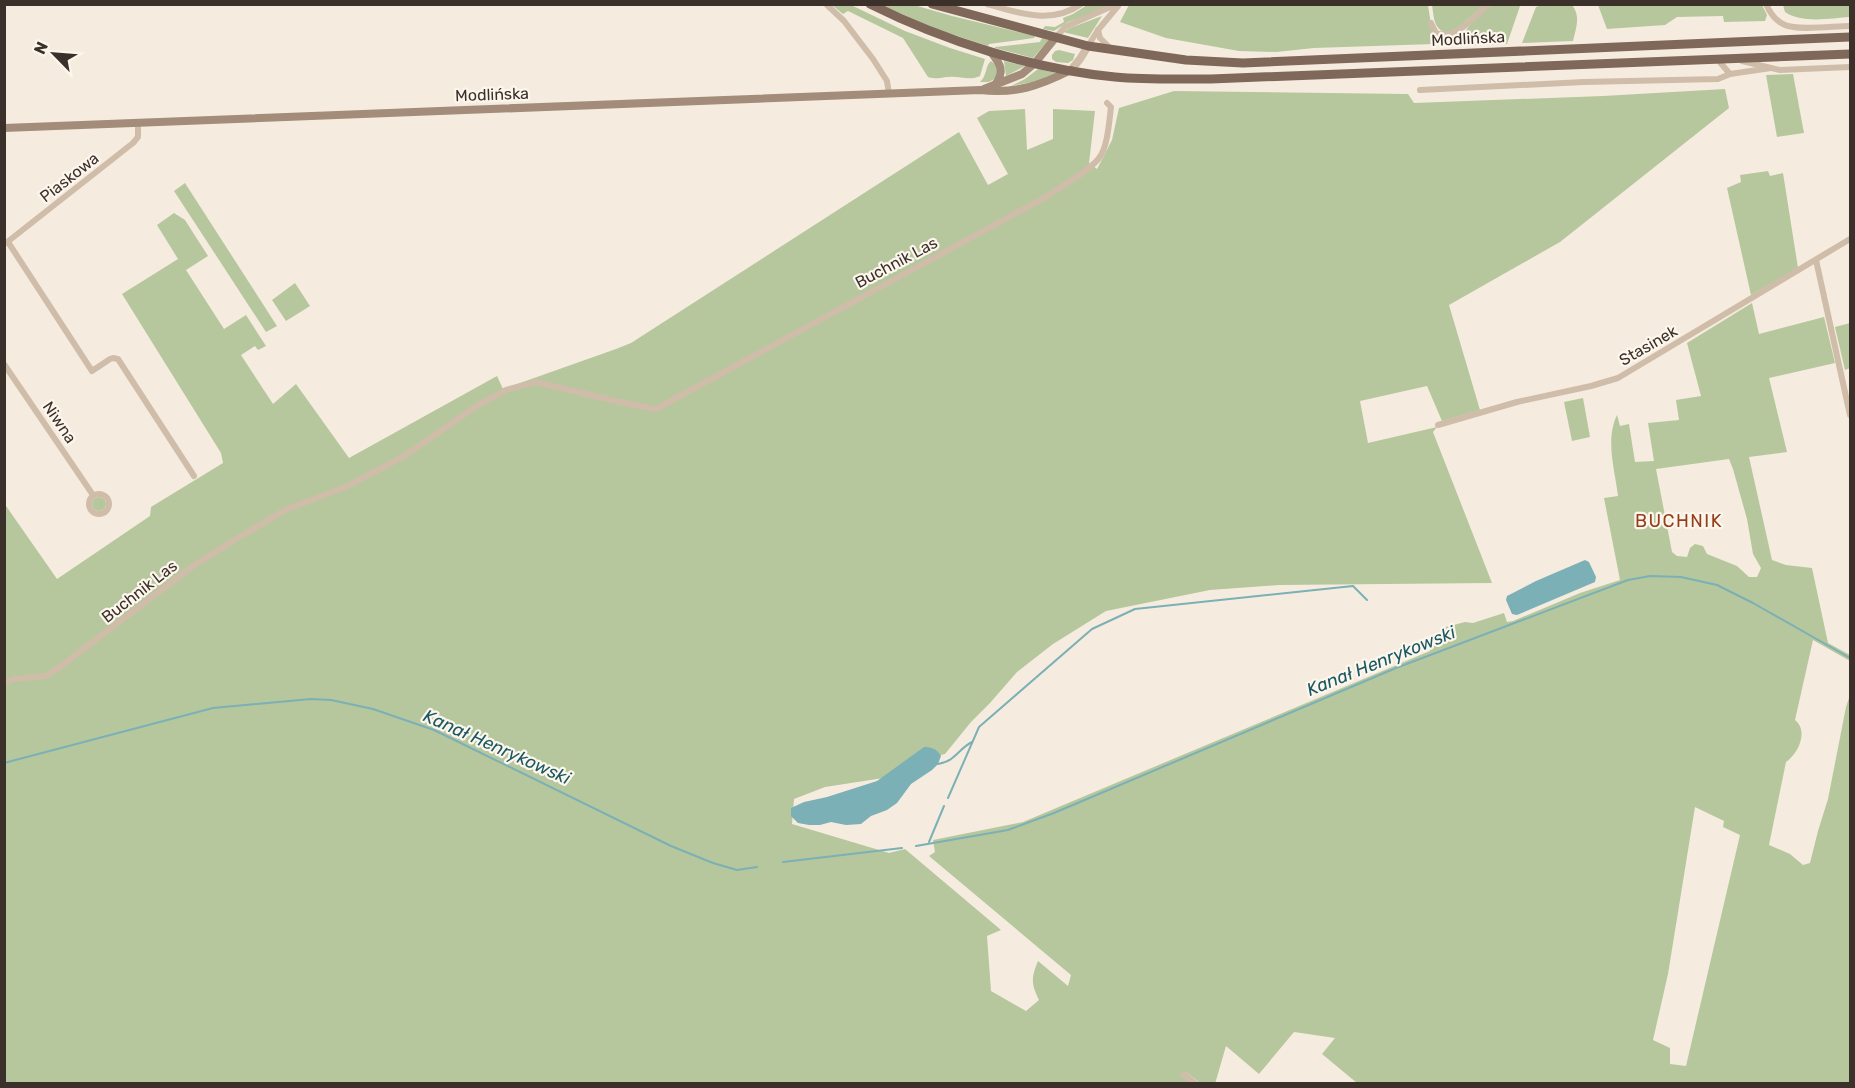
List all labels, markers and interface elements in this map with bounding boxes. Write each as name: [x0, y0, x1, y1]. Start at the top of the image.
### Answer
north arrow: [24, 24, 84, 84]
street label: Modlińska: [1431, 27, 1505, 50]
text: N: [30, 39, 52, 57]
street label: Modlińska: [455, 84, 529, 105]
street label: Piaskowa: [36, 149, 102, 206]
street label: Buchnik Las: [852, 233, 941, 292]
street label: Stasinek: [1616, 321, 1681, 370]
street label: Niwna: [39, 398, 80, 447]
district label: BUCHNIK: [1635, 510, 1723, 532]
street label: Buchnik Las: [98, 556, 181, 627]
water label: Kanał Henrykowski: [1303, 621, 1459, 701]
water label: Kanał Henrykowski: [420, 705, 575, 790]

